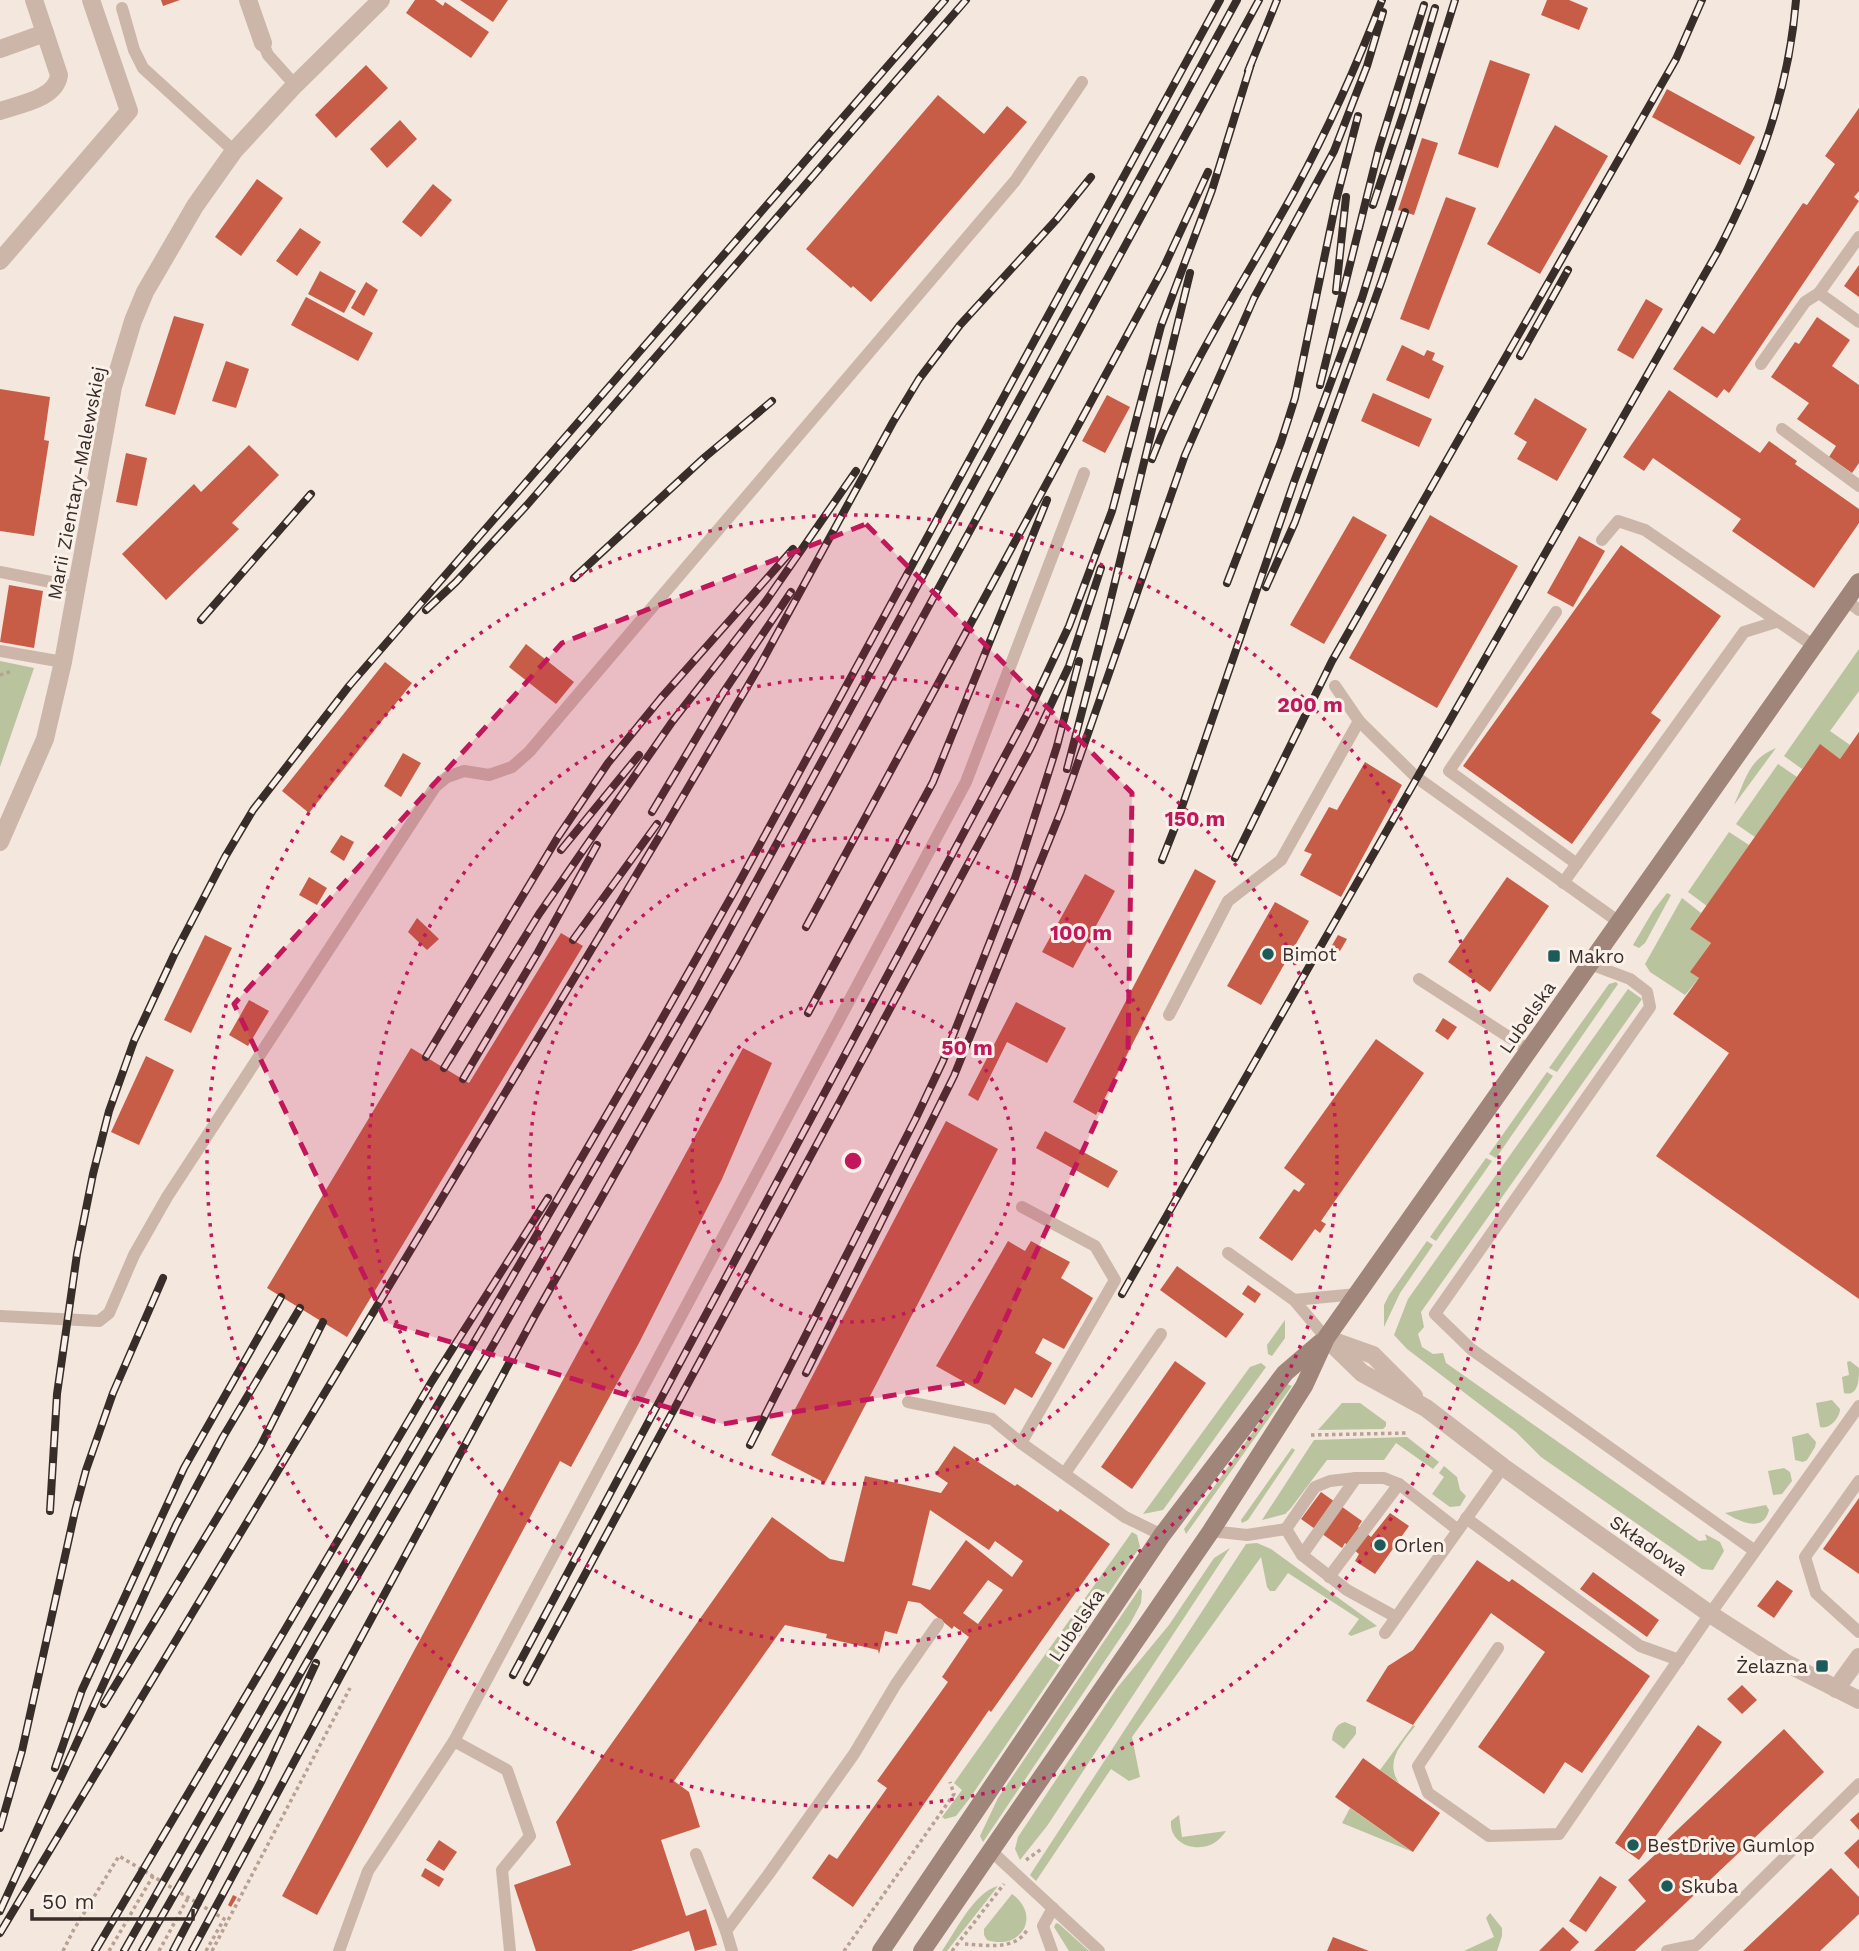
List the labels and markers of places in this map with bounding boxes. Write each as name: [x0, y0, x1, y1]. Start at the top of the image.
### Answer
place label: Bimot: [1282, 943, 1337, 966]
place label: Makro: [1568, 945, 1625, 968]
marker: Bimot: [1260, 946, 1276, 962]
marker: Makro: [1546, 948, 1562, 964]
centre of rings: [841, 1149, 865, 1173]
place label: Orlen: [1394, 1534, 1444, 1557]
marker: Orlen: [1372, 1537, 1388, 1553]
place label: Żelazna: [1736, 1655, 1808, 1678]
marker: Żelazna: [1814, 1658, 1830, 1674]
place label: BestDrive Gumlop: [1647, 1834, 1815, 1857]
marker: BestDrive Gumlop: [1625, 1837, 1641, 1853]
place label: Skuba: [1681, 1875, 1739, 1898]
marker: Skuba: [1659, 1878, 1675, 1894]

